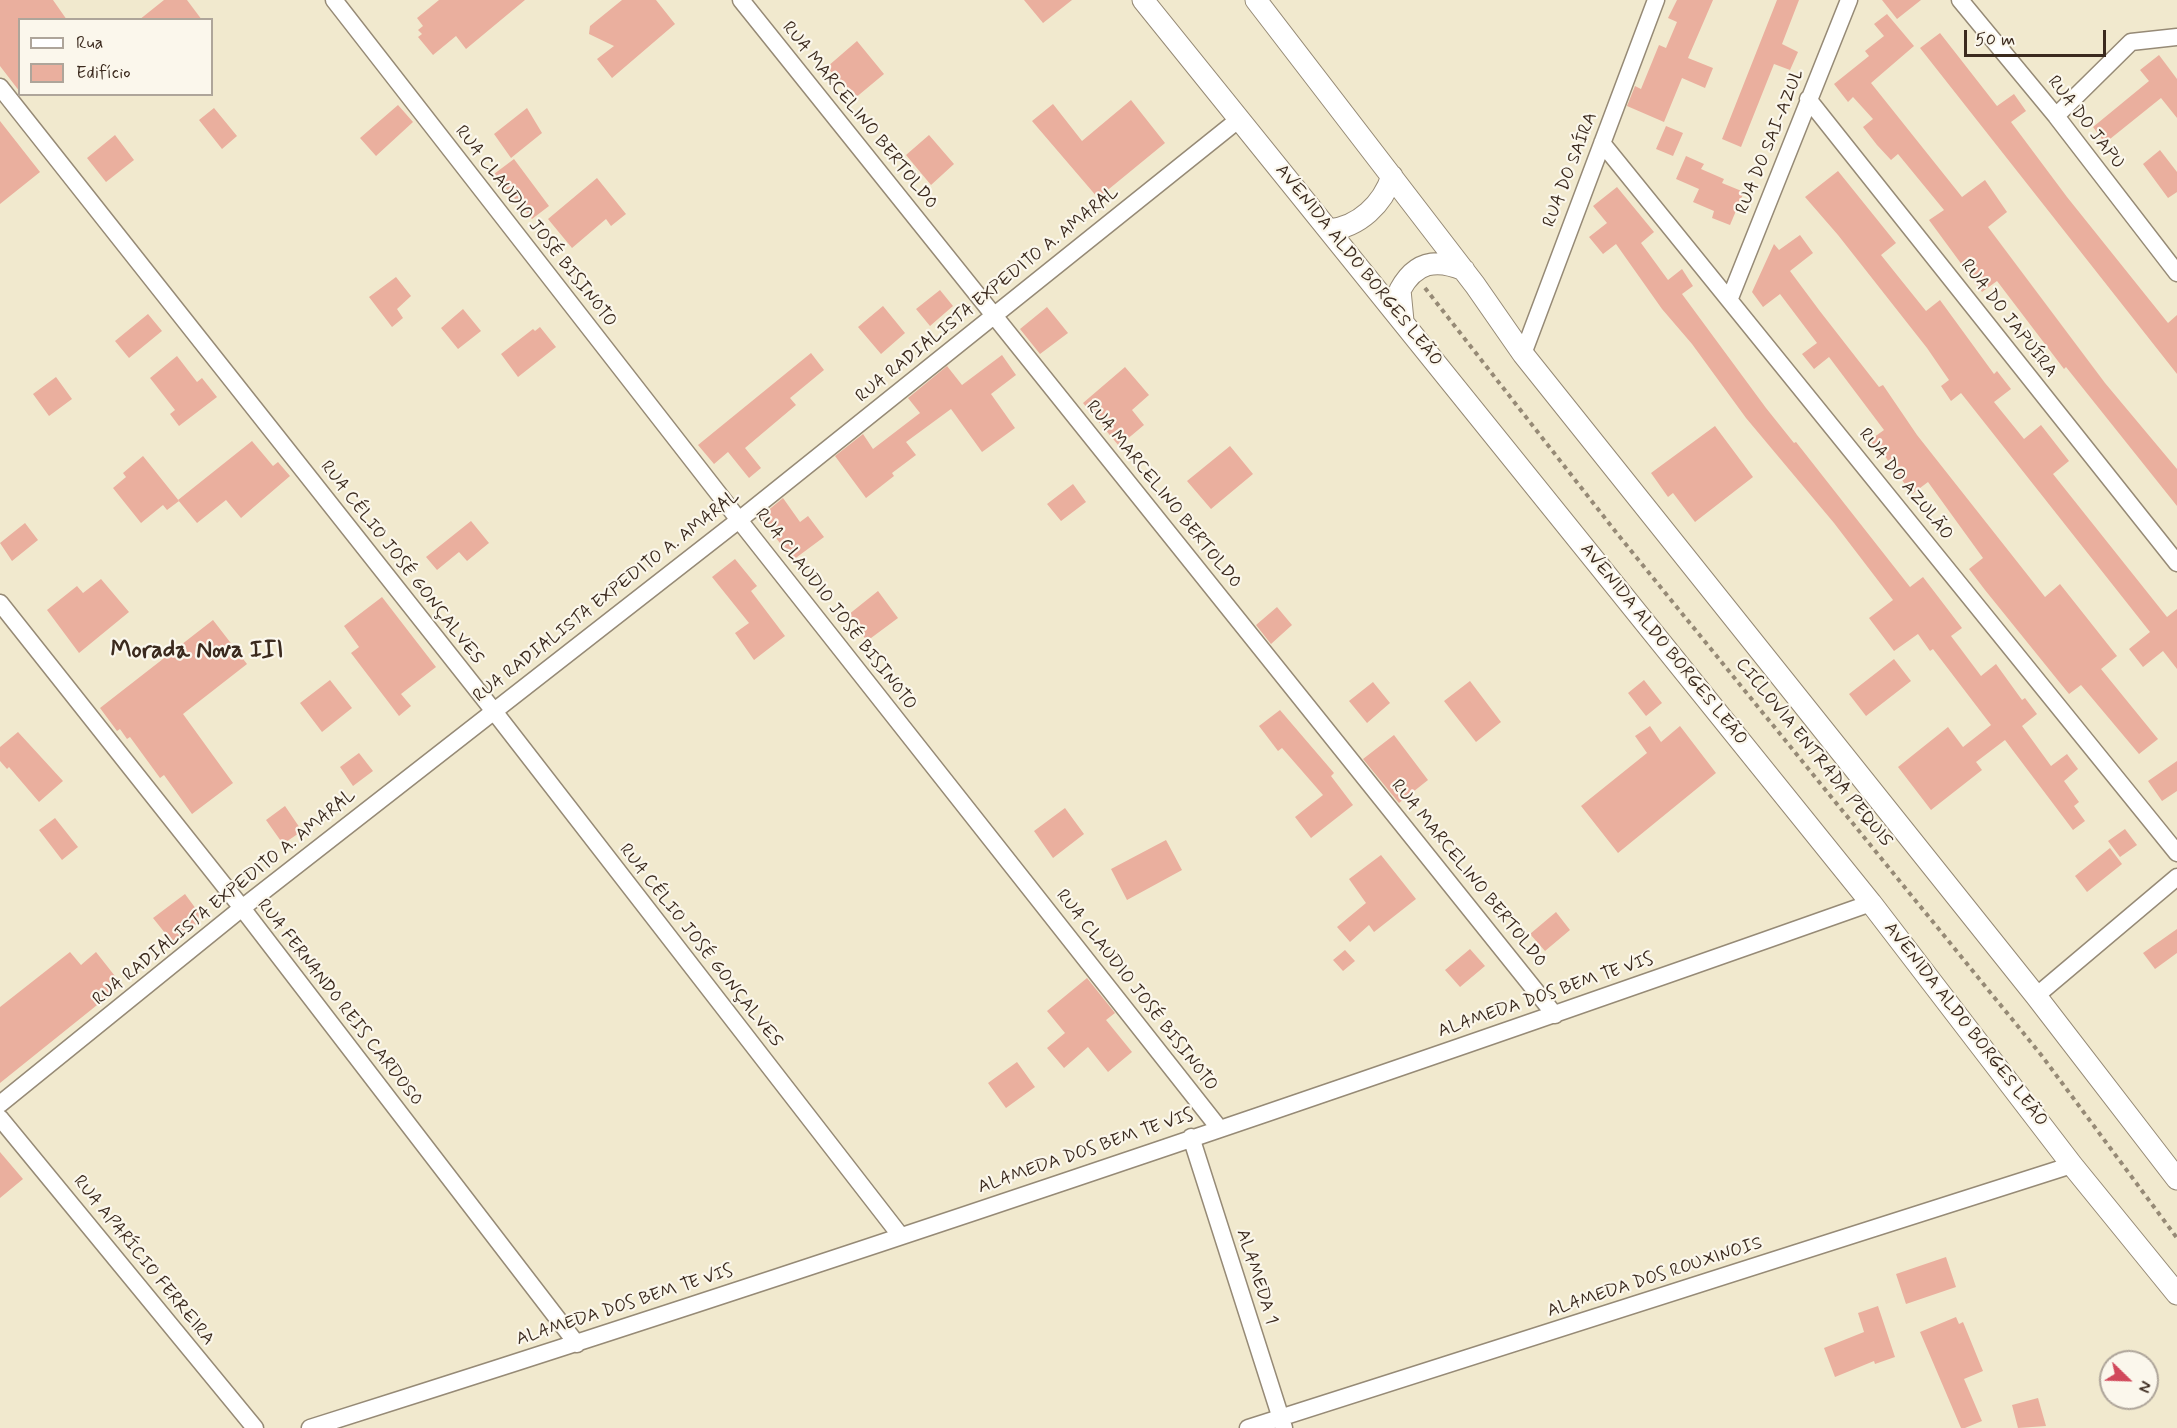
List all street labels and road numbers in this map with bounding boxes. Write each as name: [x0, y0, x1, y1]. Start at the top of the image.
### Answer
street label: RUA MARCELINO BERTOLDO: [777, 18, 941, 214]
street label: RUA DO SAI-AZUL: [1732, 66, 1810, 218]
street label: RUA DO JAPU: [2042, 72, 2128, 174]
street label: RUA DO SAÍRA: [1539, 109, 1603, 231]
street label: RUA CLAUDIO JOSÉ BISINOTO: [449, 122, 621, 332]
street label: AVENIDA ALDO BORGES LEÃO: [1270, 161, 1446, 371]
street label: RUA RADIALISTA EXPEDITO A. AMARAL: [852, 182, 1124, 408]
street label: RUA DO JAPUÍRA: [1955, 256, 2061, 382]
street label: RUA MARCELINO BERTOLDO: [1081, 397, 1245, 593]
street label: RUA DO AZULÃO: [1853, 425, 1957, 545]
street label: RUA CÉLIO JOSÉ GONÇALVES: [315, 457, 487, 669]
street label: RUA RADIALISTA EXPEDITO A. AMARAL: [469, 486, 745, 708]
street label: RUA CLAUDIO JOSÉ BISINOTO: [749, 505, 921, 715]
street label: AVENIDA ALDO BORGES LEÃO: [1575, 540, 1751, 750]
street label: CICLOVIA ENTRADA PEQUIS: [1730, 654, 1896, 852]
street label: RUA MARCELINO BERTOLDO: [1386, 776, 1550, 972]
street label: RUA RADIALISTA EXPEDITO A. AMARAL: [89, 785, 361, 1011]
street label: RUA CÉLIO JOSÉ GONÇALVES: [614, 840, 786, 1052]
street label: RUA CLAUDIO JOSÉ BISINOTO: [1050, 886, 1222, 1096]
street label: RUA FERNANDO REIS CARDOSO: [251, 895, 427, 1111]
street label: AVENIDA ALDO BORGES LEÃO: [1878, 918, 2052, 1132]
street label: ALAMEDA DOS BEM TE VIS: [1435, 949, 1657, 1043]
street label: ALAMEDA DOS BEM TE VIS: [975, 1105, 1197, 1199]
street label: RUA APARÍCIO FERREIRA: [68, 1172, 218, 1350]
street label: ALAMEDA 1: [1230, 1227, 1282, 1327]
street label: ALAMEDA DOS ROUXINOIS: [1545, 1233, 1765, 1323]
street label: ALAMEDA DOS BEM TE VIS: [514, 1261, 736, 1351]

